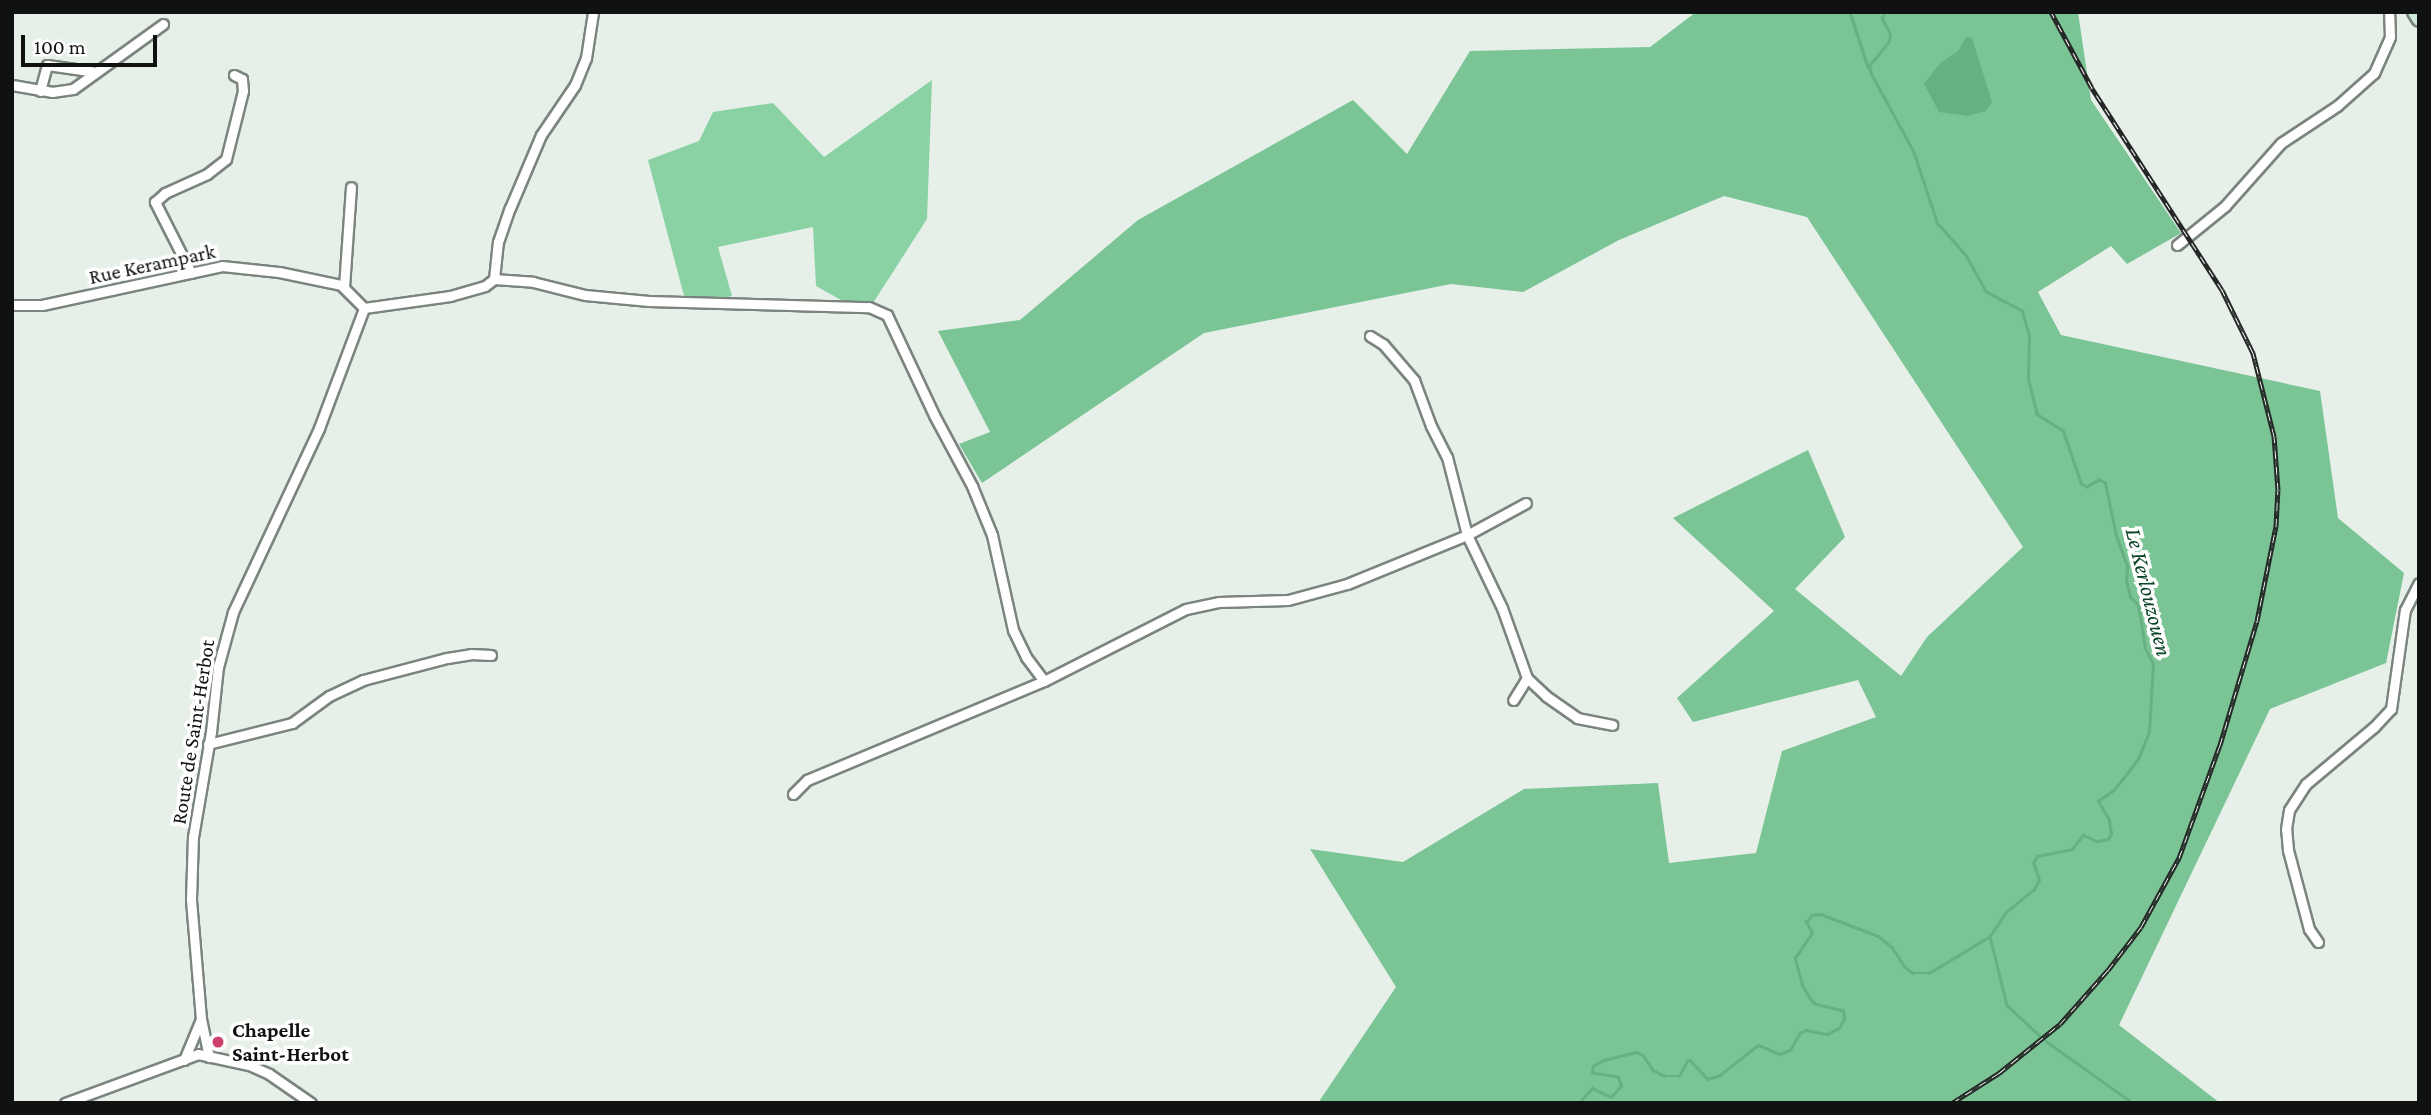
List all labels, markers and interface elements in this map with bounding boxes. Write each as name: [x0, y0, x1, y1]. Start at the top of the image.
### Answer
scale bar: [24, 21, 161, 65]
text: 100 m: [34, 35, 86, 59]
street label: Rue Kerampark: [87, 238, 217, 290]
water label: Le Kerlouzouen: [2120, 525, 2178, 659]
street label: Route de Saint-Herbot: [166, 638, 220, 826]
place label: Chapelle Saint-Herbot: [232, 1017, 349, 1067]
marker: Chapelle Saint-Herbot: [210, 1034, 226, 1050]

